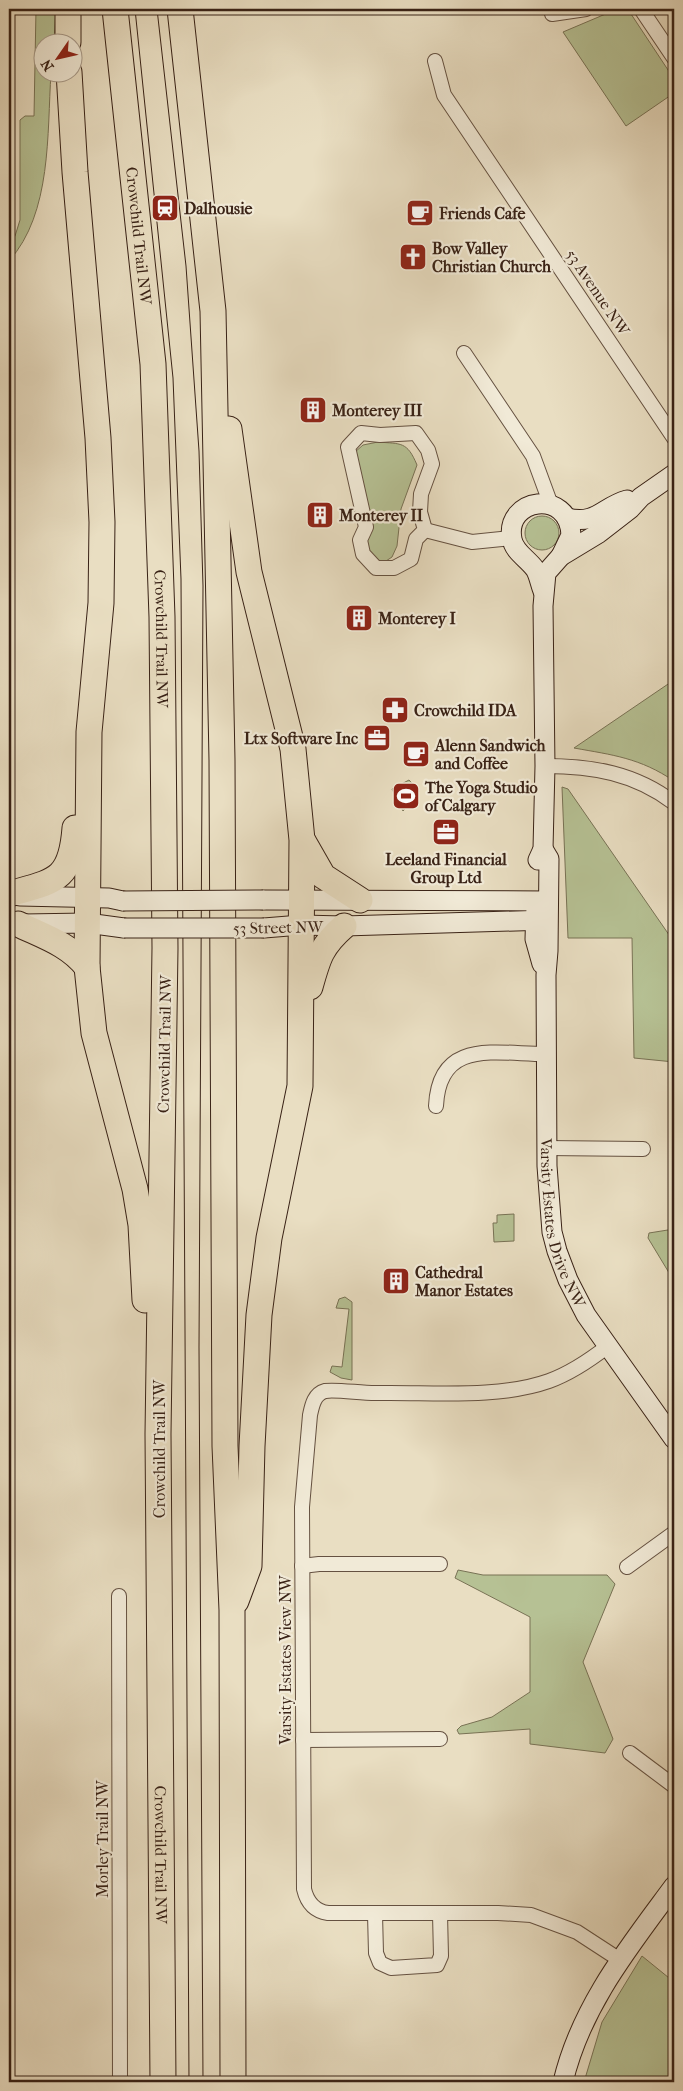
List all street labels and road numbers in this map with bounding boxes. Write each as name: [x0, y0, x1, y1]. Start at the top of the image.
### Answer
street label: Crowchild Trail NW: [122, 166, 156, 307]
street label: 53 Avenue NW: [562, 246, 634, 340]
street label: Crowchild Trail NW: [150, 569, 172, 709]
street label: 53 Street NW: [233, 917, 325, 938]
street label: Crowchild Trail NW: [154, 973, 175, 1113]
street label: Varsity Estates Drive NW: [537, 1137, 590, 1312]
street label: Crowchild Trail NW: [150, 1379, 169, 1518]
street label: Varsity Estates View NW: [276, 1574, 295, 1746]
street label: Morley Trail NW: [93, 1779, 112, 1898]
street label: Crowchild Trail NW: [151, 1785, 171, 1925]

